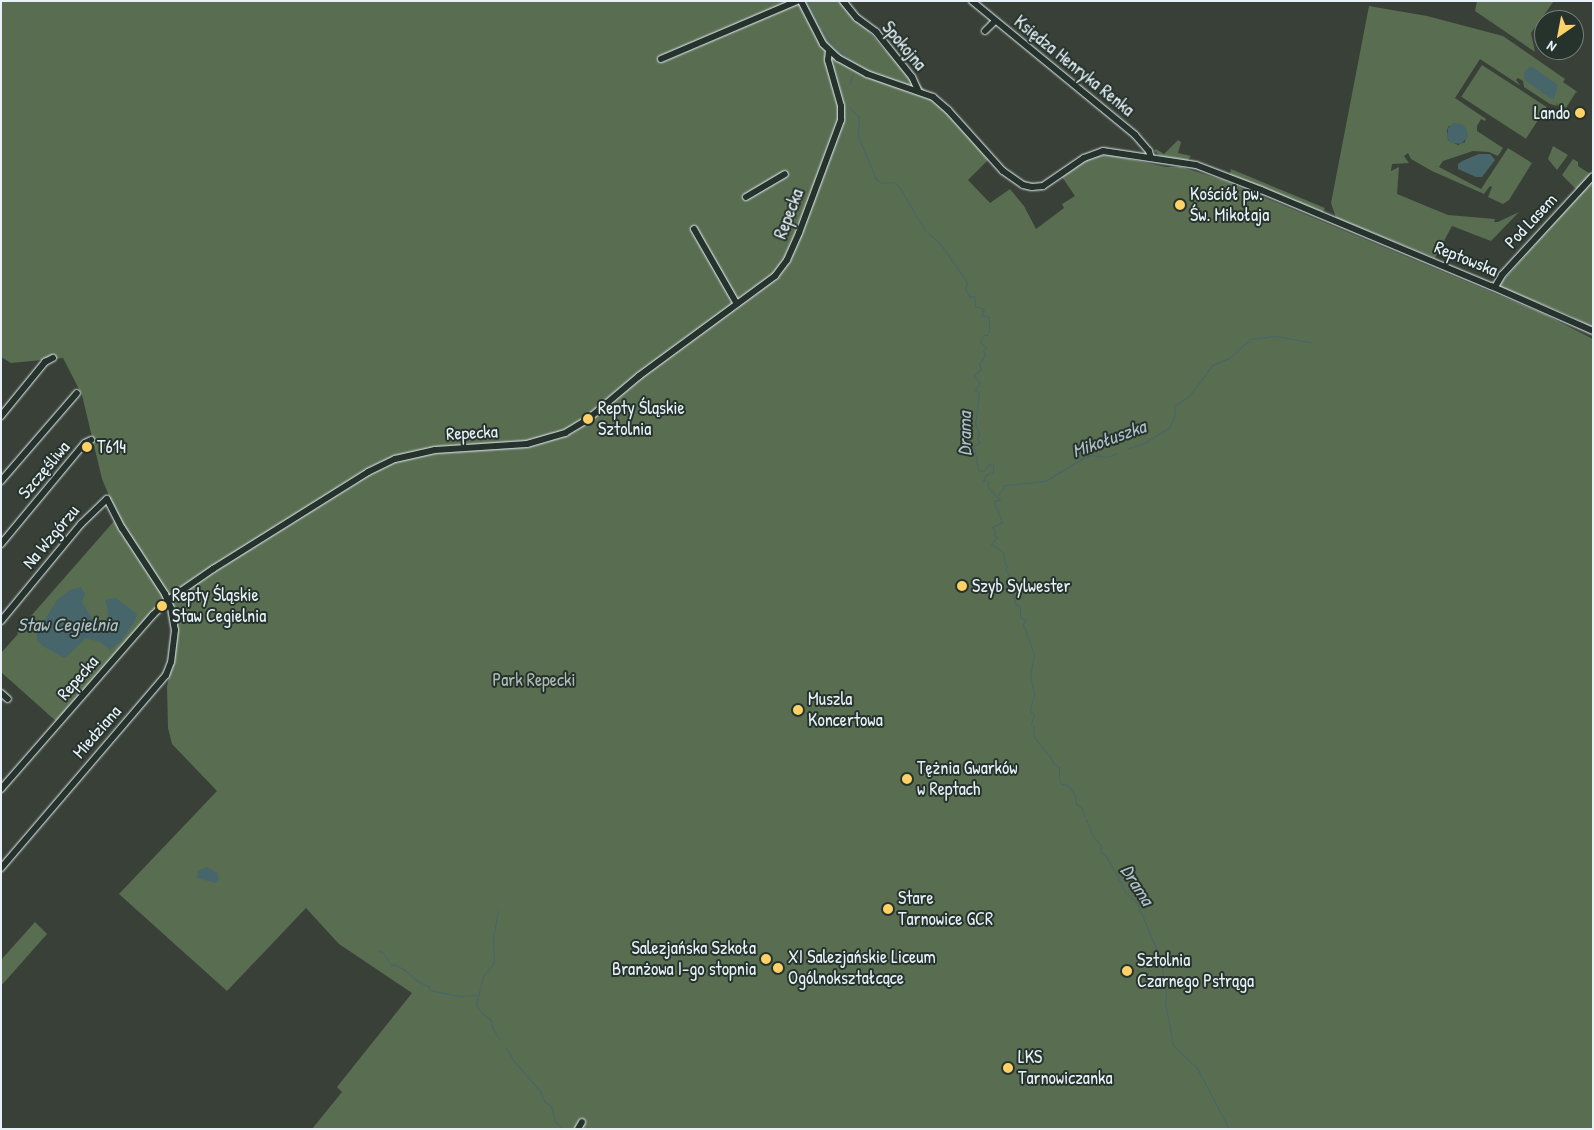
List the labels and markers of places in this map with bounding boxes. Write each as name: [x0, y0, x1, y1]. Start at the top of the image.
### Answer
place label: Lando: [1534, 102, 1570, 124]
marker: Lando: [1574, 107, 1586, 119]
place label: Kościół pw. Św. Mikołaja: [1190, 184, 1269, 226]
marker: Kościół pw. Św. Mikołaja: [1174, 199, 1186, 211]
place label: Repty Śląskie Sztolnia: [598, 398, 685, 440]
marker: Repty Śląskie Sztolnia: [582, 413, 594, 425]
place label: T614: [97, 436, 126, 458]
marker: T614: [81, 441, 93, 453]
place label: Szyb Sylwester: [972, 575, 1071, 597]
marker: Szyb Sylwester: [956, 580, 968, 592]
place label: Repty Śląskie Staw Cegielnia: [172, 585, 266, 628]
marker: Repty Śląskie Staw Cegielnia: [156, 600, 168, 612]
place label: Muszla Koncertowa: [808, 689, 883, 732]
marker: Muszla Koncertowa: [792, 704, 804, 716]
place label: Tężnia Gwarków w Reptach: [917, 758, 1018, 801]
marker: Tężnia Gwarków w Reptach: [901, 773, 913, 785]
place label: Stare Tarnowice GCR: [898, 888, 993, 931]
marker: Stare Tarnowice GCR: [882, 903, 894, 915]
place label: Salezjańska Szkoła Branżowa I-go stopnia: [612, 938, 756, 981]
place label: XI Salezjańskie Liceum Ogólnokształcące: [788, 947, 936, 990]
place label: Sztolnia Czarnego Pstrąga: [1137, 950, 1254, 992]
marker: Salezjańska Szkoła Branżowa I-go stopnia: [760, 953, 772, 965]
marker: XI Salezjańskie Liceum Ogólnokształcące: [772, 962, 784, 974]
marker: Sztolnia Czarnego Pstrąga: [1121, 965, 1133, 977]
place label: LKS Tarnowiczanka: [1018, 1047, 1113, 1090]
marker: LKS Tarnowiczanka: [1002, 1062, 1014, 1074]

